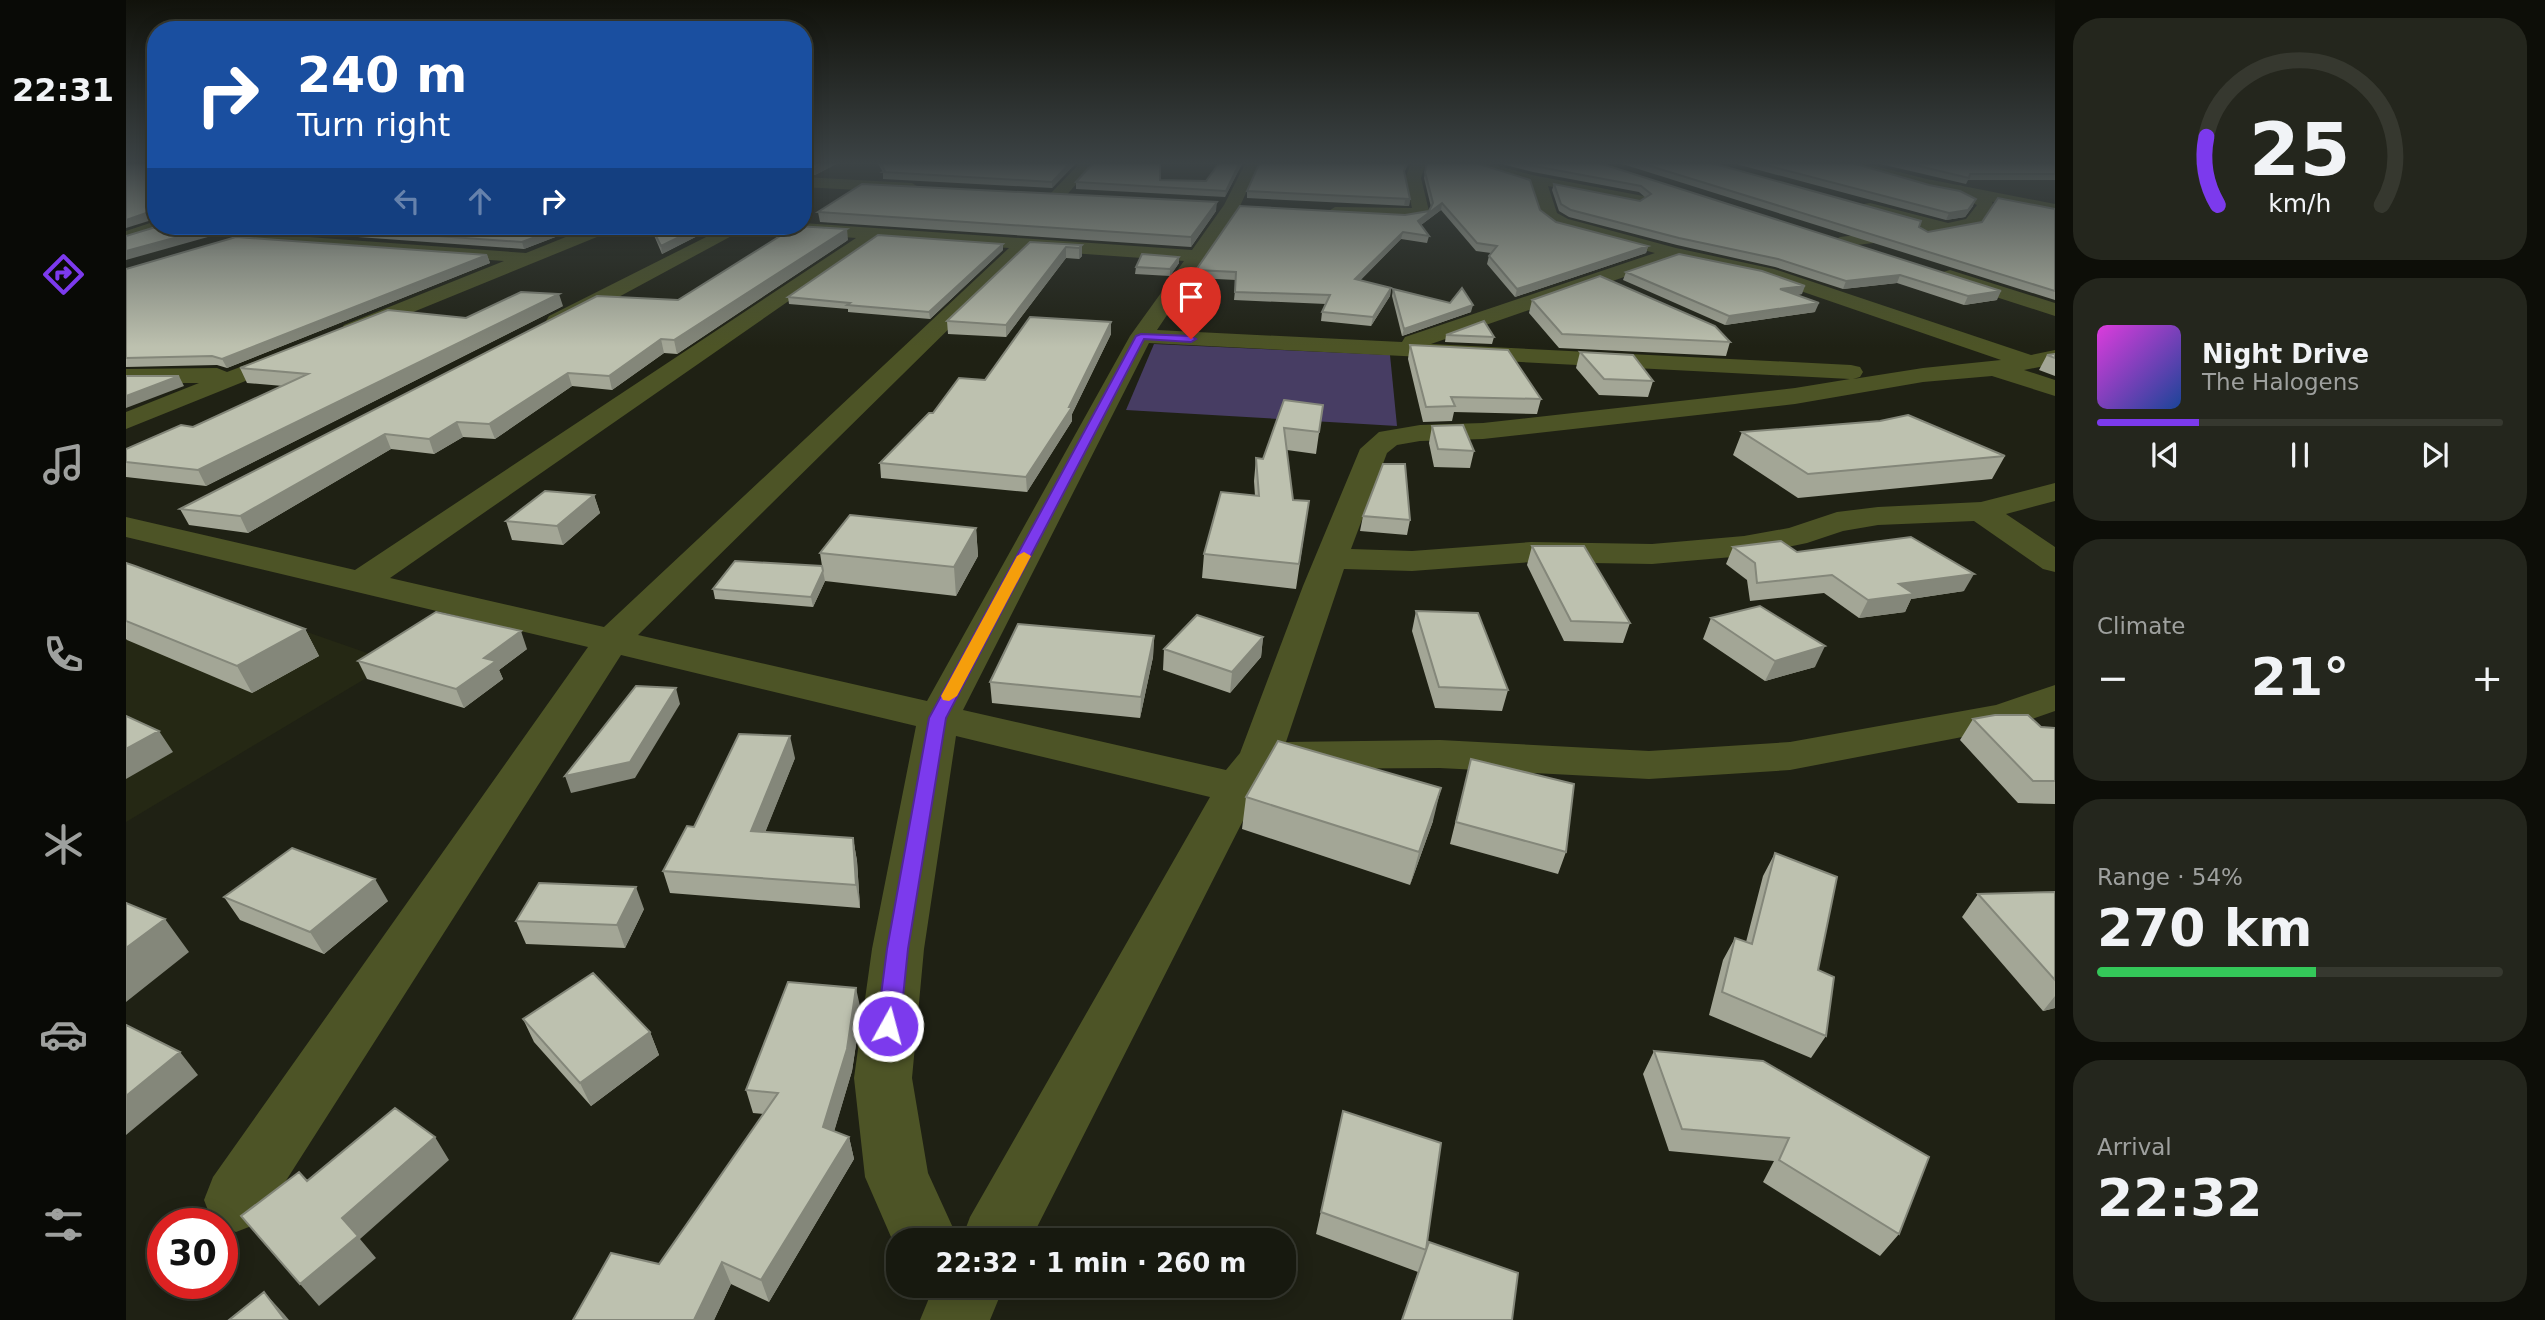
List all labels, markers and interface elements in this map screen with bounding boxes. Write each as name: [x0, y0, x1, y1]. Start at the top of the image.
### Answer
text: 240 m: [297, 47, 467, 104]
icon: right: [182, 49, 273, 140]
text: 22:31: [12, 71, 114, 109]
text: Turn right: [297, 106, 450, 144]
text: 25: [2249, 108, 2351, 193]
icon: left: [388, 182, 426, 220]
icon: ahead: [461, 182, 499, 220]
icon: right: [534, 182, 572, 220]
text: km/h: [2268, 189, 2332, 218]
icon: directions: [39, 250, 88, 299]
pin: [1161, 267, 1221, 339]
icon: arrive: [1172, 278, 1210, 316]
text: Night Drive: [2202, 339, 2369, 369]
text: The Halogens: [2202, 369, 2359, 395]
icon: previous: [2146, 436, 2184, 474]
icon: pause: [2281, 436, 2319, 474]
icon: next: [2416, 436, 2454, 474]
icon: music: [39, 440, 88, 489]
text: Climate: [2097, 613, 2186, 639]
icon: phone: [39, 630, 88, 679]
text: 21°: [2251, 647, 2349, 707]
text: −: [2097, 656, 2129, 700]
text: +: [2471, 656, 2503, 700]
icon: climate: [39, 820, 88, 869]
text: Range · 54%: [2097, 864, 2243, 890]
text: 270 km: [2097, 898, 2312, 958]
position arrow: [851, 989, 925, 1063]
icon: car: [39, 1010, 88, 1059]
text: Arrival: [2097, 1134, 2172, 1160]
text: 22:32: [2097, 1168, 2263, 1228]
icon: filters: [39, 1200, 88, 1249]
speed limit sign: 30: [147, 1208, 238, 1299]
text: 22:32 · 1 min · 260 m: [936, 1248, 1246, 1278]

